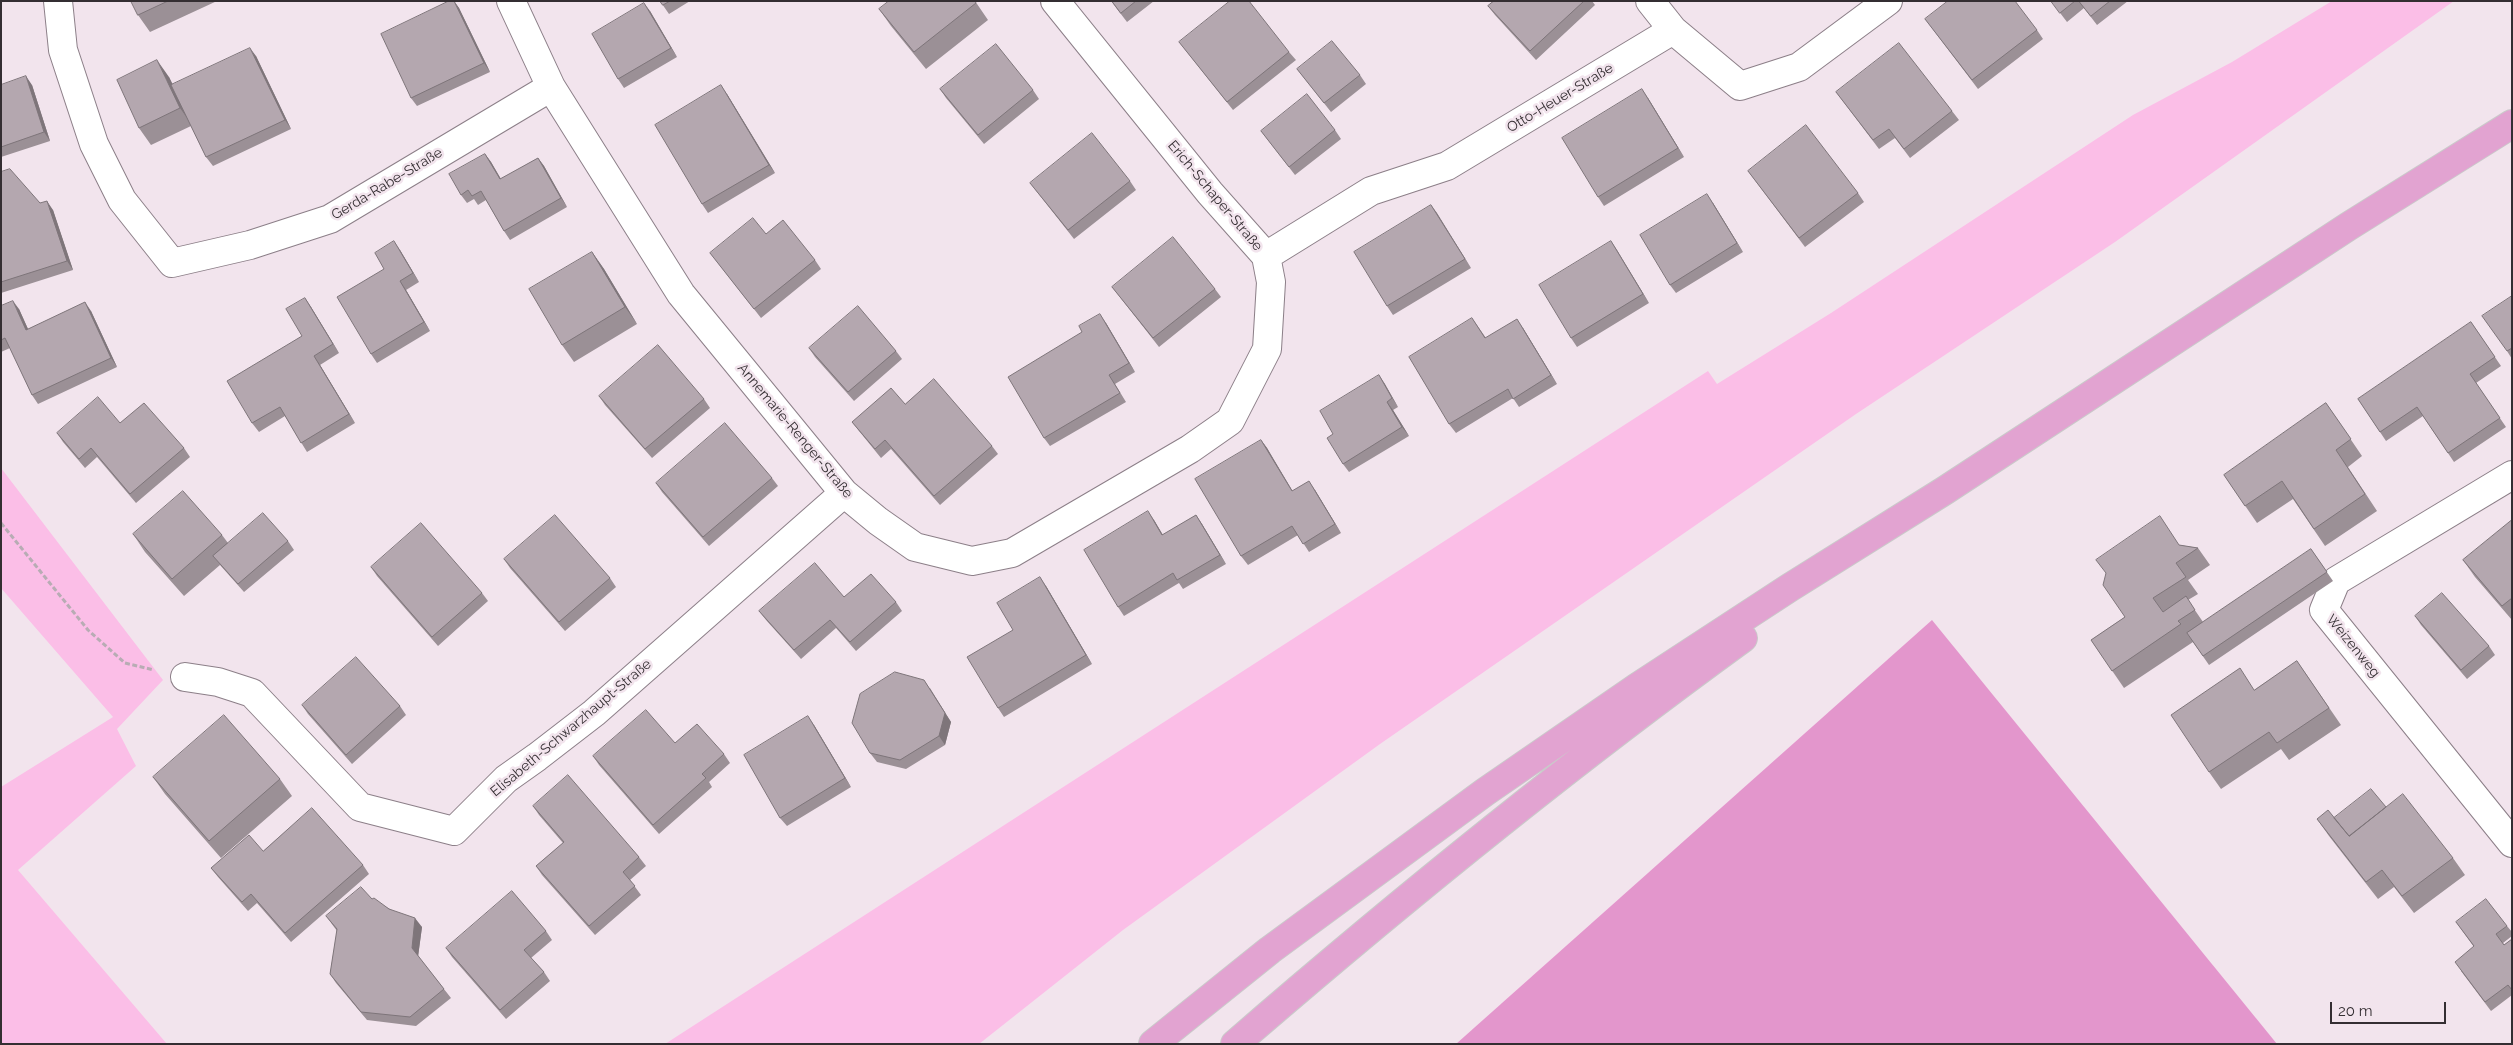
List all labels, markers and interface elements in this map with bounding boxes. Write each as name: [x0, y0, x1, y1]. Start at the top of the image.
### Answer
street label: Otto-Heuer-Straße: [1504, 60, 1616, 136]
street label: Erich-Schaper-Straße: [1164, 137, 1266, 255]
street label: Gerda-Rabe-Straße: [329, 144, 445, 224]
street label: Annemarie-Renger-Straße: [734, 360, 856, 502]
street label: Weizenweg: [2323, 611, 2383, 681]
street label: Elisabeth-Schwarzhaupt-Straße: [487, 656, 655, 800]
scale bar: [2333, 992, 2449, 1024]
text: 20 m: [2338, 1002, 2373, 1020]

